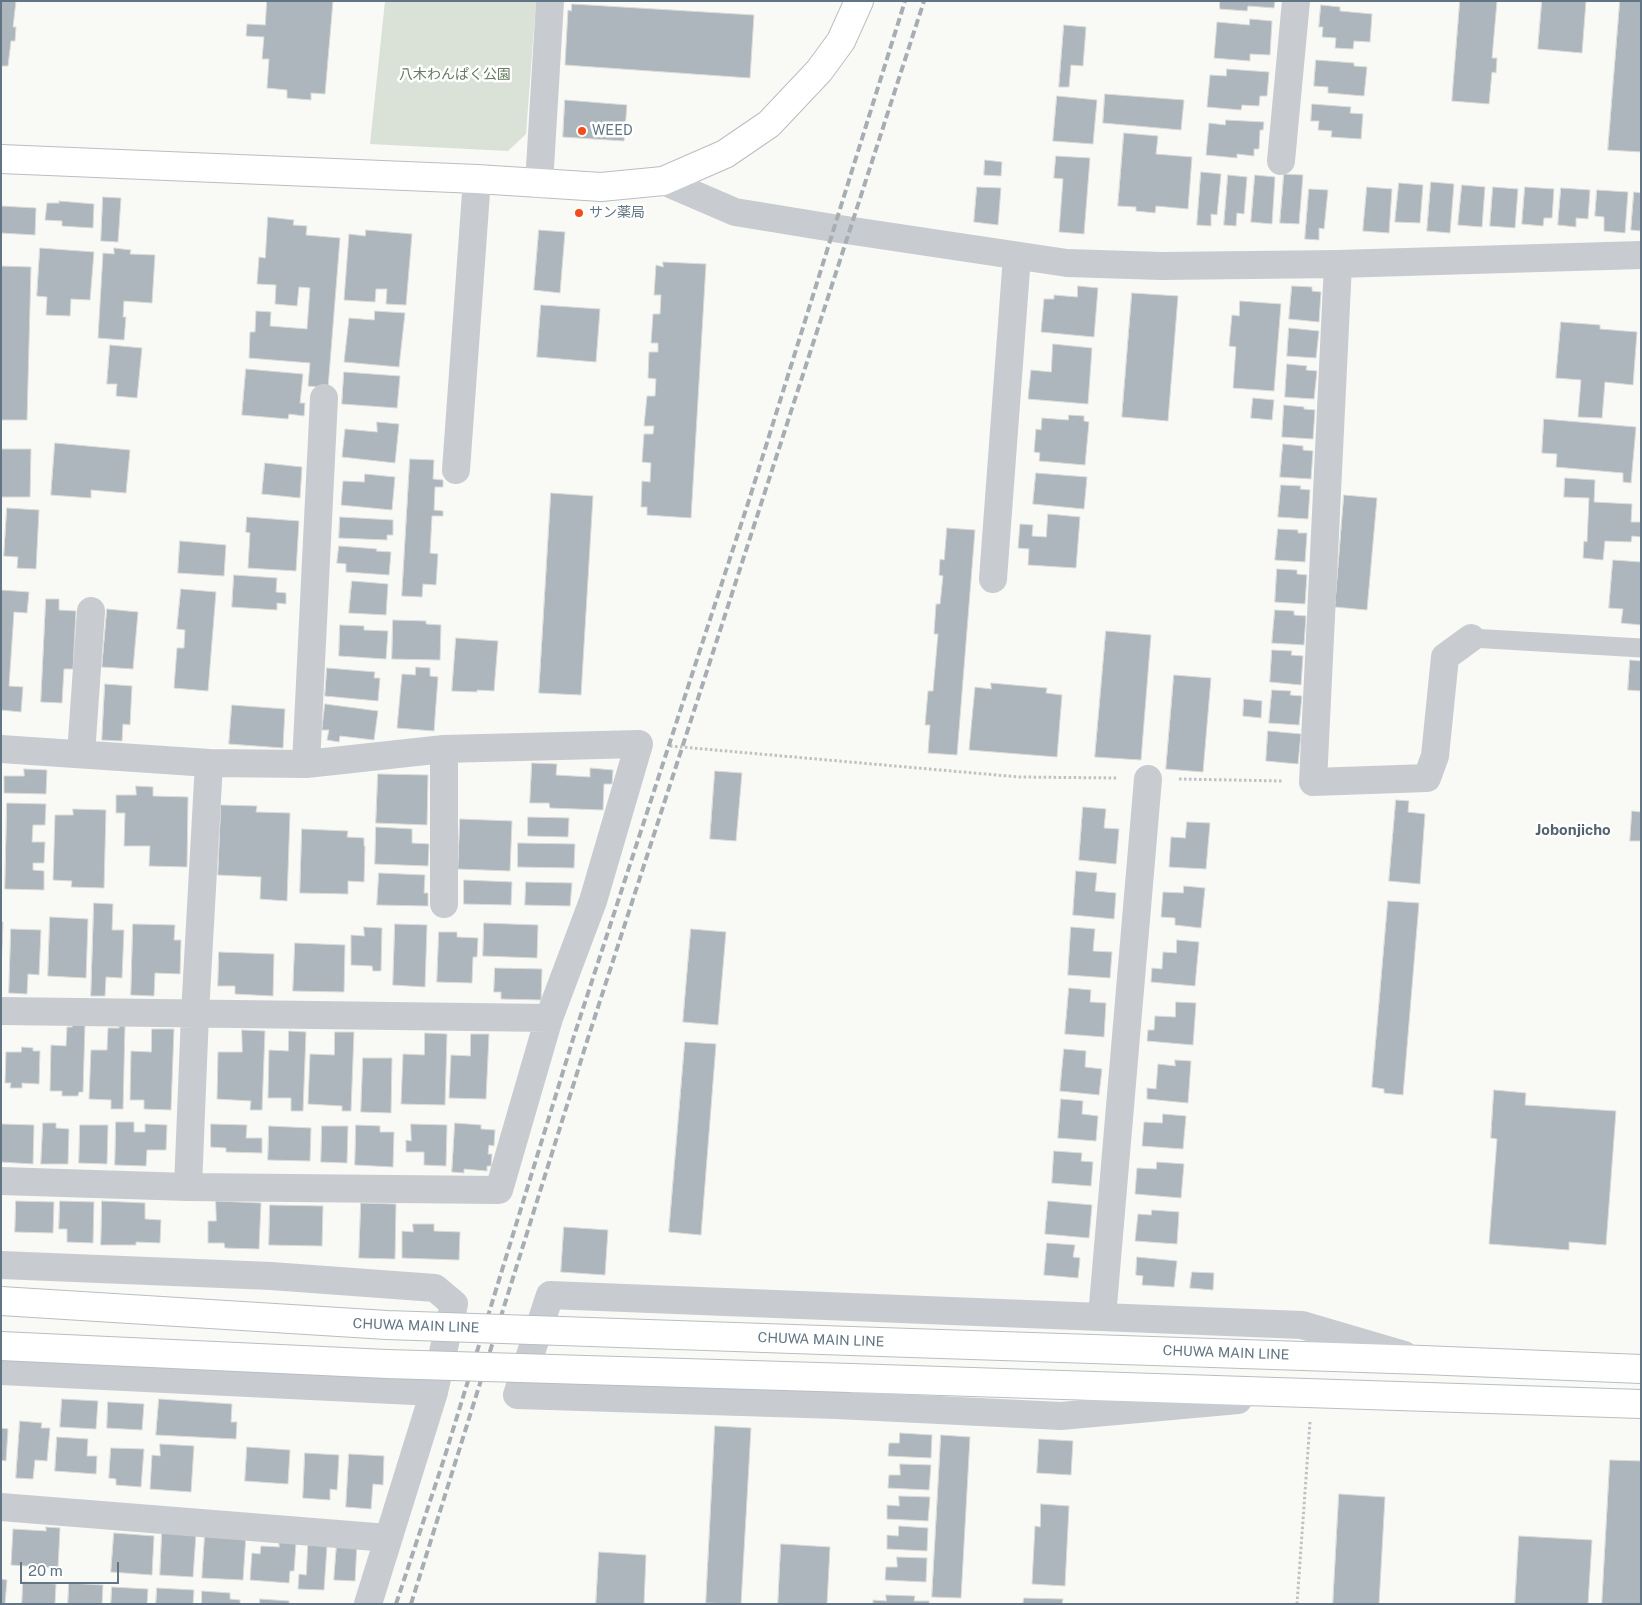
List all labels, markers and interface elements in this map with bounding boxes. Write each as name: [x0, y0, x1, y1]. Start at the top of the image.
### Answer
park label: 八木わんぱく公園: [399, 67, 511, 83]
place label: WEED: [592, 123, 633, 139]
marker: WEED: [576, 125, 588, 137]
place label: サン薬局: [589, 205, 645, 221]
marker: サン薬局: [573, 207, 585, 219]
district label: Jobonjicho: [1535, 821, 1611, 839]
street label: CHUWA MAIN LINE: [352, 1315, 480, 1337]
street label: CHUWA MAIN LINE: [757, 1329, 885, 1351]
street label: CHUWA MAIN LINE: [1162, 1342, 1290, 1364]
scale bar: [22, 1552, 121, 1584]
text: 20 m: [28, 1562, 63, 1579]

